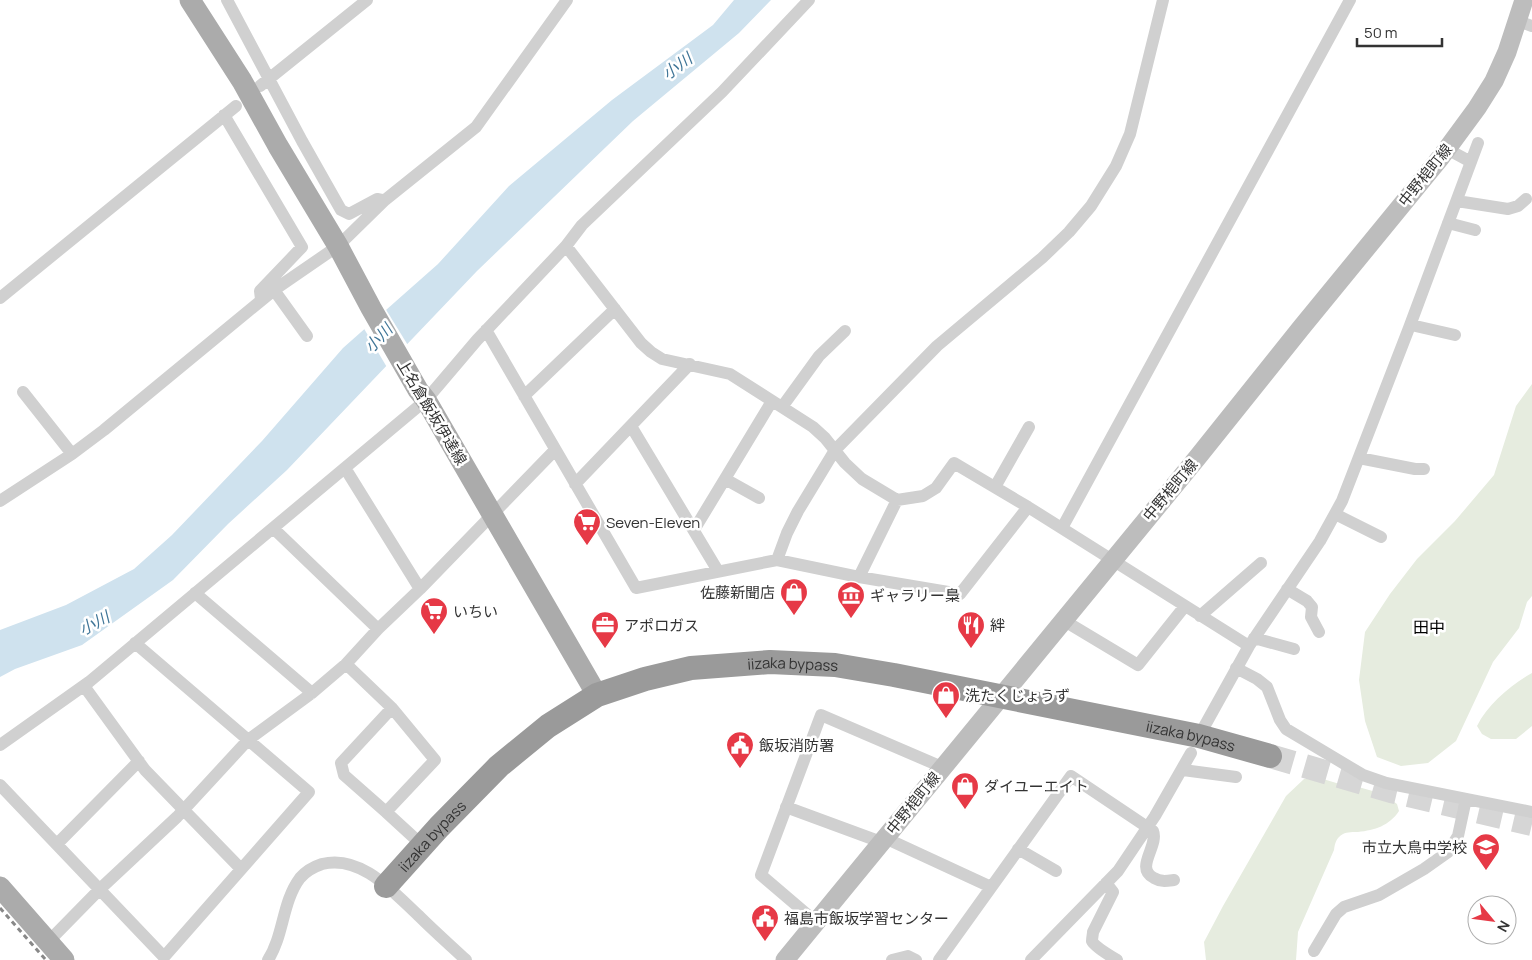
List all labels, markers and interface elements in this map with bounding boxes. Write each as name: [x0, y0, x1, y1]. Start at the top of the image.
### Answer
scale bar: [1357, 15, 1442, 47]
text: 50 m: [1364, 22, 1398, 43]
water label: 小川: [658, 47, 698, 84]
street label: 中野梍町線: [1393, 139, 1457, 211]
water label: 小川: [359, 317, 398, 357]
street label: 上名倉飯坂伊達線: [392, 355, 472, 469]
street label: 中野梍町線: [1138, 455, 1202, 525]
supermarket icon: Seven-Eleven: [572, 507, 602, 546]
place label: Seven-Eleven: [606, 512, 700, 533]
shop icon: 佐藤新聞店: [779, 577, 809, 616]
museum icon: ギャラリー梟: [836, 580, 866, 619]
place label: 佐藤新聞店: [700, 582, 775, 603]
place label: ギャラリー梟: [870, 585, 960, 606]
supermarket icon: いちい: [419, 596, 449, 635]
place label: いちい: [453, 601, 498, 622]
water label: 小川: [75, 605, 115, 640]
office icon: アポロガス: [590, 610, 620, 649]
restaurant icon: 絆: [956, 610, 986, 649]
place label: アポロガス: [624, 615, 699, 636]
place label: 絆: [990, 615, 1005, 636]
district label: 田中: [1413, 616, 1445, 638]
street label: iizaka bypass: [747, 652, 839, 676]
shop icon: 洗たくじょうず: [931, 680, 961, 719]
place label: 洗たくじょうず: [965, 685, 1070, 706]
street label: iizaka bypass: [1144, 715, 1238, 756]
public building icon: 飯坂消防署: [725, 730, 755, 769]
place label: 飯坂消防署: [759, 735, 834, 756]
street label: 中野梍町線: [881, 767, 945, 839]
shop icon: ダイユーエイト: [950, 771, 980, 810]
place label: ダイユーエイト: [984, 776, 1089, 797]
street label: iizaka bypass: [393, 795, 471, 876]
school or university icon: 市立大鳥中学校: [1471, 832, 1501, 871]
place label: 市立大鳥中学校: [1362, 837, 1467, 858]
north arrow: [1467, 895, 1517, 945]
public building icon: 福島市飯坂学習センター: [750, 903, 780, 942]
place label: 福島市飯坂学習センター: [784, 908, 949, 929]
text: N: [1493, 918, 1515, 936]

